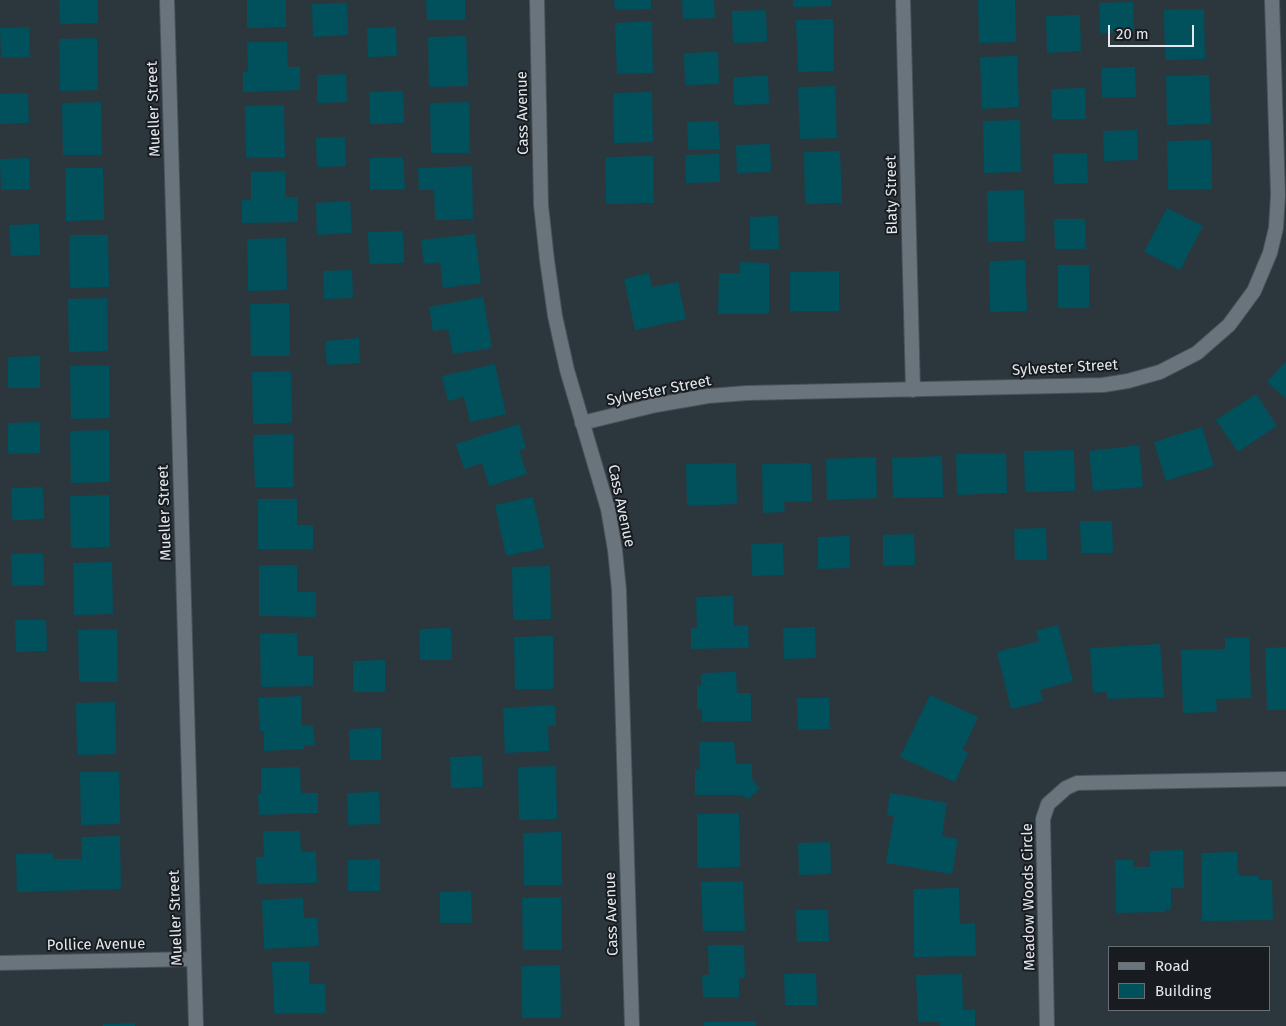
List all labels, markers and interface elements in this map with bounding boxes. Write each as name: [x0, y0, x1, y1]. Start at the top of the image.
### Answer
scale bar: [1111, 15, 1197, 47]
text: 20 m: [1116, 25, 1149, 43]
street label: Mueller Street: [143, 61, 165, 157]
street label: Cass Avenue: [513, 71, 533, 155]
street label: Blaty Street: [882, 155, 902, 235]
street label: Sylvester Street: [1012, 356, 1118, 380]
street label: Sylvester Street: [605, 372, 713, 410]
street label: Cass Avenue: [603, 463, 639, 549]
street label: Mueller Street: [154, 465, 176, 561]
street label: Meadow Woods Circle: [1019, 823, 1039, 971]
street label: Mueller Street: [165, 870, 187, 966]
street label: Cass Avenue: [602, 872, 622, 956]
street label: Pollice Avenue: [46, 935, 146, 955]
legend: [1108, 946, 1271, 1011]
text: Road: [1155, 957, 1190, 975]
text: Building: [1155, 982, 1211, 1000]

